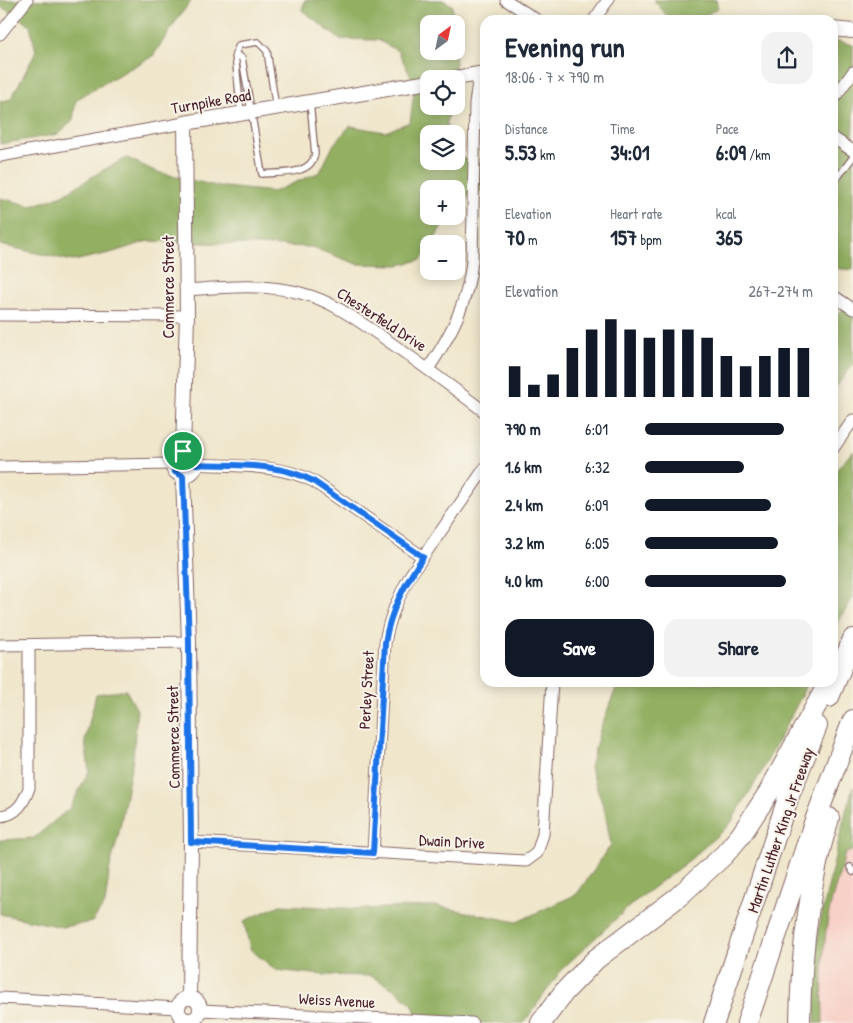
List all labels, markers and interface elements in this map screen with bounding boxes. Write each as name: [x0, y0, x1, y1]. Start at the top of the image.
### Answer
north arrow: [420, 15, 465, 60]
map controls: [420, 15, 465, 280]
text: Evening run: [505, 28, 625, 66]
button: share: [761, 32, 813, 84]
text: 18:06 · 7 × 790 m: [505, 66, 604, 88]
button: locate: [420, 70, 465, 115]
street label: Turnpike Road: [169, 83, 253, 119]
text: Distance: [505, 119, 548, 138]
text: Time: [610, 119, 635, 138]
text: Pace: [716, 119, 739, 138]
button: layers: [420, 125, 465, 170]
text: 5.53: [505, 138, 537, 167]
text: 34:01: [610, 138, 650, 167]
text: 6:09: [716, 138, 746, 167]
text: km: [537, 145, 555, 164]
text: /km: [746, 145, 771, 164]
button: +: [420, 180, 465, 225]
text: Elevation: [505, 204, 552, 223]
text: Heart rate: [610, 204, 663, 223]
text: kcal: [716, 204, 736, 223]
text: 70: [505, 223, 525, 252]
text: 157: [610, 223, 637, 252]
text: 365: [716, 223, 742, 252]
text: m: [525, 230, 538, 249]
text: bpm: [637, 230, 662, 249]
street label: Commerce Street: [157, 235, 179, 339]
button: −: [420, 235, 465, 280]
text: Elevation: [505, 280, 558, 302]
text: 267–274 m: [749, 280, 813, 302]
street label: Chesterfield Drive: [333, 282, 432, 357]
text: 790 m: [505, 418, 541, 440]
text: 6:01: [585, 418, 608, 440]
pin: [162, 430, 204, 472]
icon: arrive: [169, 437, 197, 465]
text: 1.6 km: [505, 456, 542, 478]
text: 6:32: [585, 456, 610, 478]
text: 2.4 km: [505, 494, 543, 516]
text: 6:09: [585, 494, 608, 516]
text: 3.2 km: [505, 532, 544, 554]
text: 6:05: [585, 532, 609, 554]
text: 4.0 km: [505, 570, 543, 592]
text: 6:00: [585, 570, 609, 592]
button: Save: [505, 619, 654, 677]
button: Share: [664, 619, 813, 677]
street label: Perley Street: [353, 650, 379, 730]
street label: Commerce Street: [161, 685, 185, 789]
street label: Martin Luther King Jr Freeway: [741, 744, 819, 916]
street label: Dwain Drive: [419, 828, 486, 854]
street label: Weiss Avenue: [298, 987, 376, 1013]

